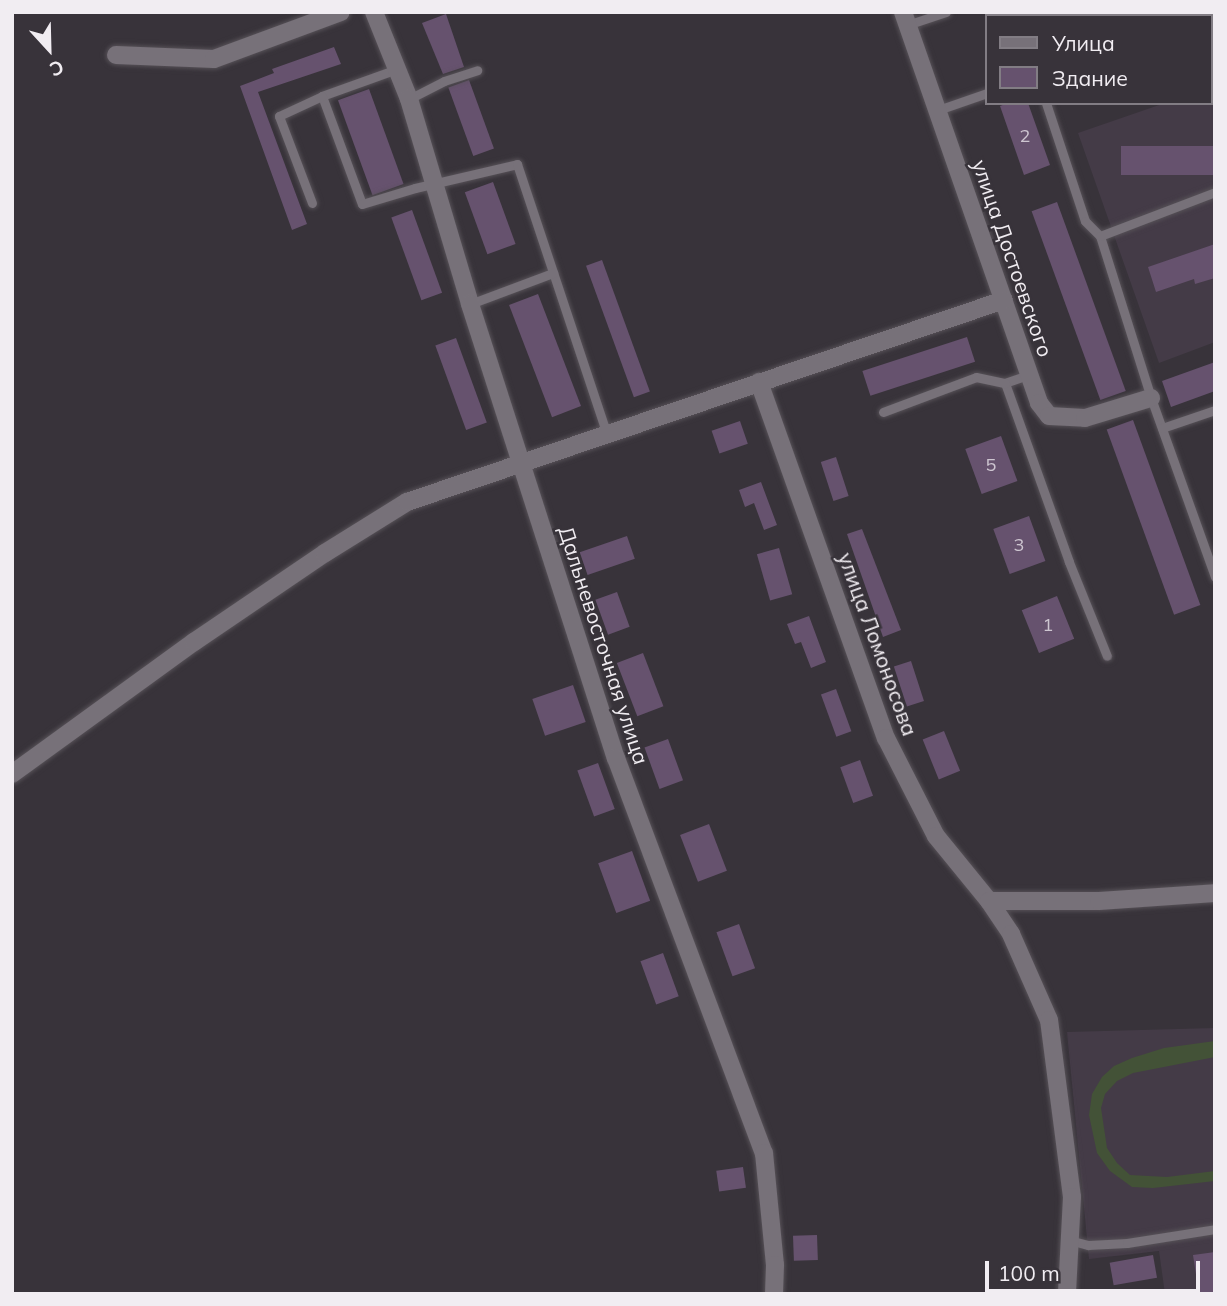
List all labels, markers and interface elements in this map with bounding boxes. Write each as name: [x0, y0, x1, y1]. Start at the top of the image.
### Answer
north arrow: [14, 14, 84, 84]
legend: [986, 14, 1213, 105]
text: Улица: [1052, 30, 1115, 56]
text: С: [46, 55, 67, 82]
text: Здание: [1052, 65, 1128, 91]
house number: 2: [1020, 125, 1030, 147]
street label: улица Достоевского: [967, 156, 1059, 360]
house number: 5: [986, 454, 996, 476]
street label: Дальневосточная улица: [553, 523, 655, 767]
house number: 3: [1014, 534, 1024, 556]
street label: улица Ломоносова: [833, 549, 923, 739]
house number: 1: [1043, 614, 1053, 636]
scale bar: [989, 1246, 1204, 1290]
text: 100 m: [998, 1260, 1060, 1286]

